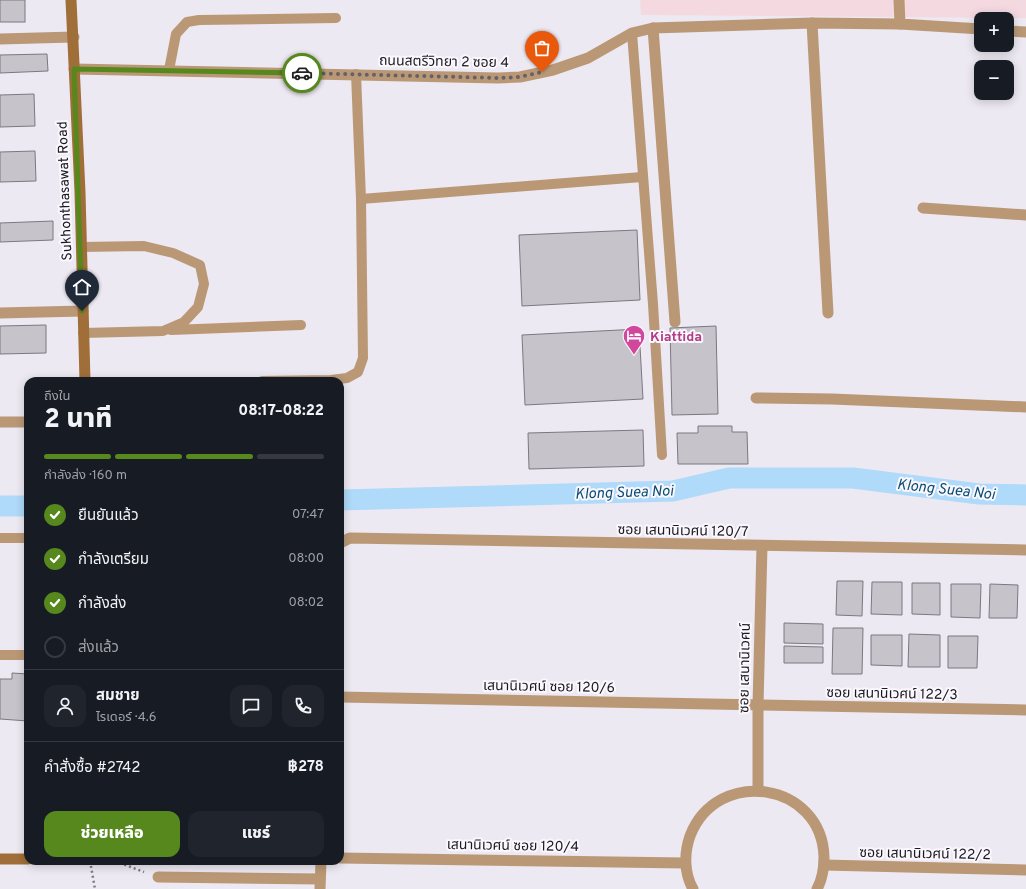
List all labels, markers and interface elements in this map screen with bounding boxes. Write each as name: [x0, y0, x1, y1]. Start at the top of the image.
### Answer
map controls: [974, 12, 1014, 100]
button: +: [974, 12, 1014, 52]
pin: [525, 31, 559, 72]
icon: bag: [531, 37, 553, 59]
courier: [282, 53, 322, 93]
street label: ถนนสตรีวิทยา 2 ซอย 4: [379, 53, 509, 72]
button: −: [974, 60, 1014, 100]
icon: car: [291, 62, 313, 84]
street label: Sukhonthasawat Road: [55, 121, 76, 261]
pin: [65, 270, 99, 311]
icon: home: [71, 276, 93, 298]
hotel icon: Kiattida: [621, 323, 647, 356]
place label: Kiattida: [650, 329, 702, 346]
text: ถึงใน: [44, 389, 70, 405]
text: 08:17–08:22: [238, 402, 324, 421]
text: 2 นาที: [44, 404, 112, 437]
text: กำลังส่ง · 160 m: [44, 468, 127, 484]
water label: Klong Suea Noi: [896, 476, 997, 505]
water label: Klong Suea Noi: [575, 482, 675, 505]
icon: check: [44, 504, 66, 526]
text: ยืนยันแล้ว: [78, 507, 139, 526]
text: 07:47: [292, 507, 324, 523]
street label: ซอย เสนานิเวศน์ 120/7: [617, 522, 749, 541]
icon: check: [44, 548, 66, 570]
text: กำลังเตรียม: [78, 551, 149, 570]
text: 08:00: [288, 551, 324, 567]
icon: check: [44, 592, 66, 614]
text: กำลังส่ง: [78, 595, 126, 614]
text: 08:02: [288, 595, 324, 611]
street label: ซอย เสนานิเวศน์: [736, 623, 755, 713]
text: ส่งแล้ว: [78, 639, 119, 658]
street label: เสนานิเวศน์ ซอย 120/6: [483, 678, 615, 697]
button: person: [44, 685, 86, 727]
button: chat: [230, 685, 272, 727]
button: phone: [282, 685, 324, 727]
street label: ซอย เสนานิเวศน์ 122/3: [826, 685, 958, 704]
text: สมชาย: [96, 687, 140, 706]
text: ไรเดอร์ · 4.6: [96, 710, 157, 726]
text: ฿278: [288, 758, 324, 777]
text: คำสั่งซื้อ #2742: [44, 759, 141, 778]
button: ช่วยเหลือ: [44, 811, 180, 857]
button: แชร์: [188, 811, 324, 857]
street label: เสนานิเวศน์ ซอย 120/4: [447, 837, 579, 856]
street label: ซอย เสนานิเวศน์ 122/2: [859, 845, 991, 864]

